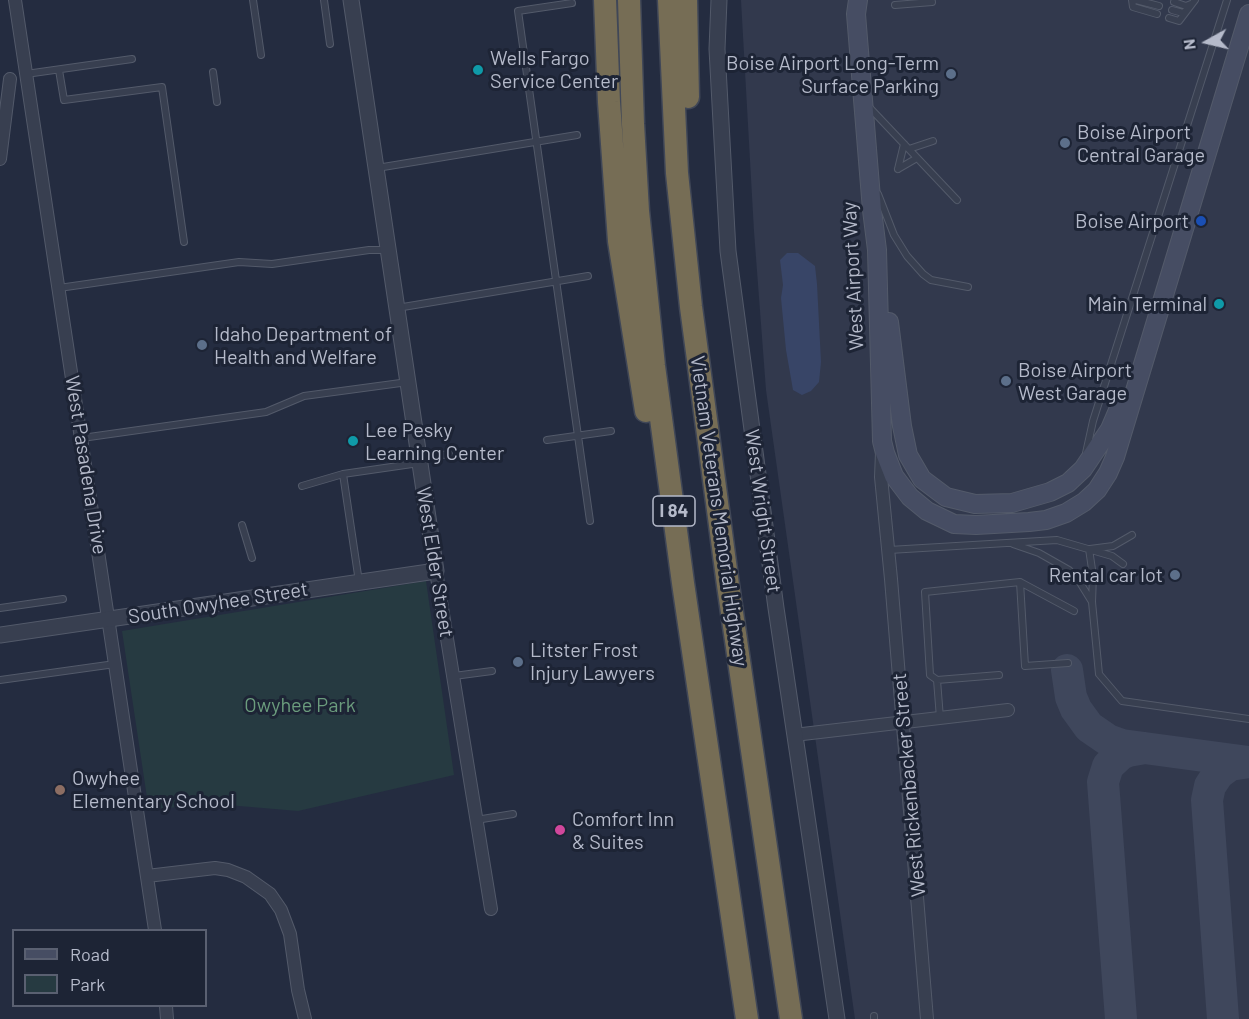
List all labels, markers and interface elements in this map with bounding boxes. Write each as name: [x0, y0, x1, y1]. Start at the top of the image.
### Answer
north arrow: [1177, 12, 1237, 72]
text: N: [1179, 38, 1199, 51]
place label: Wells Fargo Service Center: [490, 46, 618, 93]
place label: Boise Airport Long-Term Surface Parking: [726, 51, 939, 98]
marker: Wells Fargo Service Center: [471, 63, 485, 77]
marker: Boise Airport Long-Term Surface Parking: [944, 67, 958, 81]
place label: Boise Airport Central Garage: [1077, 120, 1205, 167]
marker: Boise Airport Central Garage: [1058, 136, 1072, 150]
street label: West Airport Way: [837, 201, 869, 351]
place label: Boise Airport: [1075, 209, 1189, 233]
marker: Boise Airport: [1194, 214, 1208, 228]
place label: Main Terminal: [1087, 292, 1207, 316]
marker: Main Terminal: [1212, 297, 1226, 311]
place label: Idaho Department of Health and Welfare: [214, 322, 392, 369]
marker: Idaho Department of Health and Welfare: [195, 338, 209, 352]
street label: Vietnam Veterans Memorial Highway: [685, 354, 753, 668]
place label: Boise Airport West Garage: [1018, 358, 1132, 405]
street label: West Pasadena Drive: [60, 374, 112, 556]
marker: Boise Airport West Garage: [999, 374, 1013, 388]
place label: Lee Pesky Learning Center: [365, 418, 504, 465]
street label: West Wright Street: [740, 428, 786, 594]
marker: Lee Pesky Learning Center: [346, 434, 360, 448]
street label: West Elder Street: [411, 485, 459, 639]
road number: I 84: [653, 496, 695, 526]
place label: Rental car lot: [1049, 563, 1163, 587]
marker: Rental car lot: [1168, 568, 1182, 582]
street label: South Owyhee Street: [126, 577, 310, 629]
place label: Litster Frost Injury Lawyers: [530, 638, 655, 685]
marker: Litster Frost Injury Lawyers: [511, 655, 525, 669]
street label: West Rickenbacker Street: [887, 672, 931, 898]
park label: Owyhee Park: [244, 693, 356, 717]
place label: Owyhee Elementary School: [72, 766, 235, 813]
marker: Owyhee Elementary School: [53, 783, 67, 797]
place label: Comfort Inn & Suites: [572, 807, 674, 854]
marker: Comfort Inn & Suites: [553, 823, 567, 837]
legend: [12, 929, 207, 1007]
text: Road: [70, 943, 110, 965]
text: Park: [70, 973, 105, 995]

